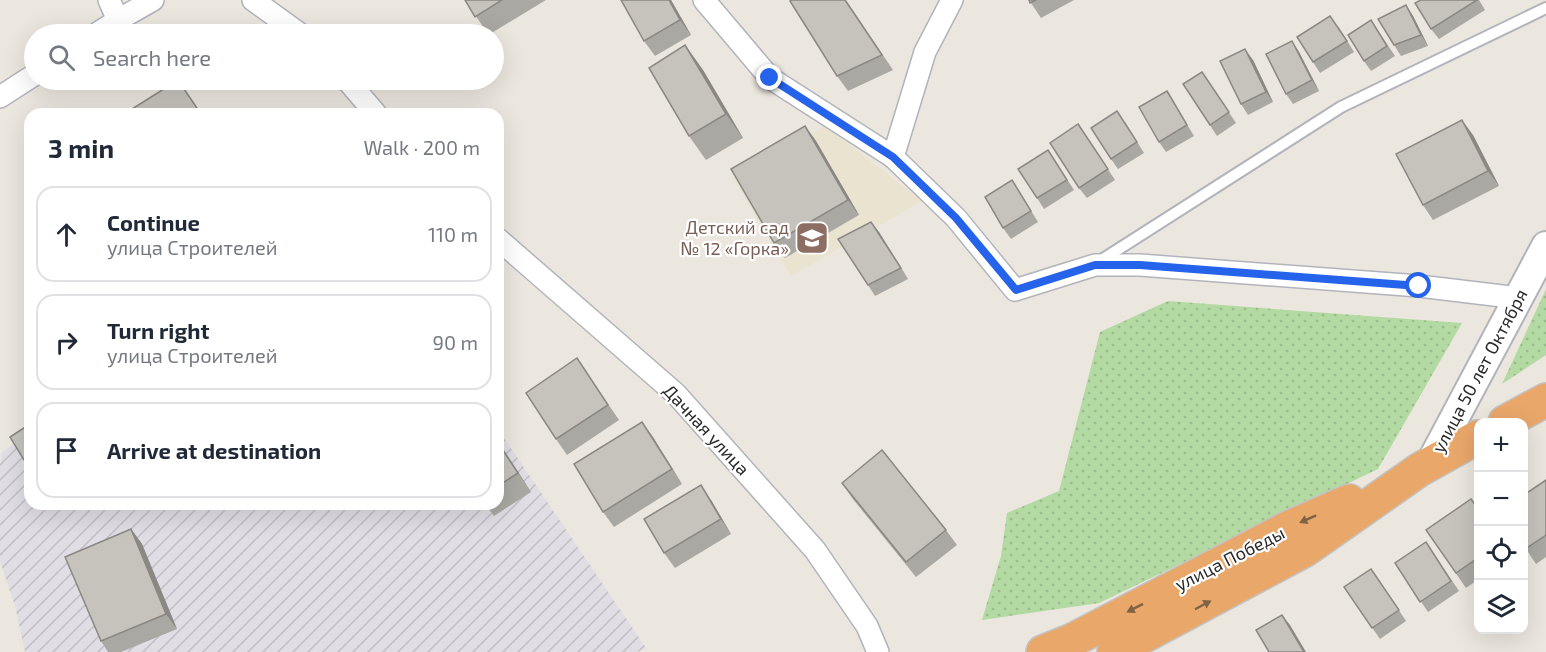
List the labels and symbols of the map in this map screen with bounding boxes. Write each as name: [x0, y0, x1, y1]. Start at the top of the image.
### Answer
route end: [756, 64, 782, 90]
place label: Детский сад № 12 «Горка»: [680, 216, 789, 259]
school or university icon: Детский сад № 12 «Горка»: [794, 220, 830, 256]
route start: [1405, 272, 1431, 298]
street label: улица 50 лет Октября: [1427, 285, 1532, 456]
street label: Дачная улица: [659, 379, 754, 479]
one-way arrow: [1299, 514, 1317, 524]
street label: улица Победы: [1171, 521, 1288, 595]
one-way arrow: [1194, 600, 1211, 610]
one-way arrow: [1126, 603, 1143, 613]

